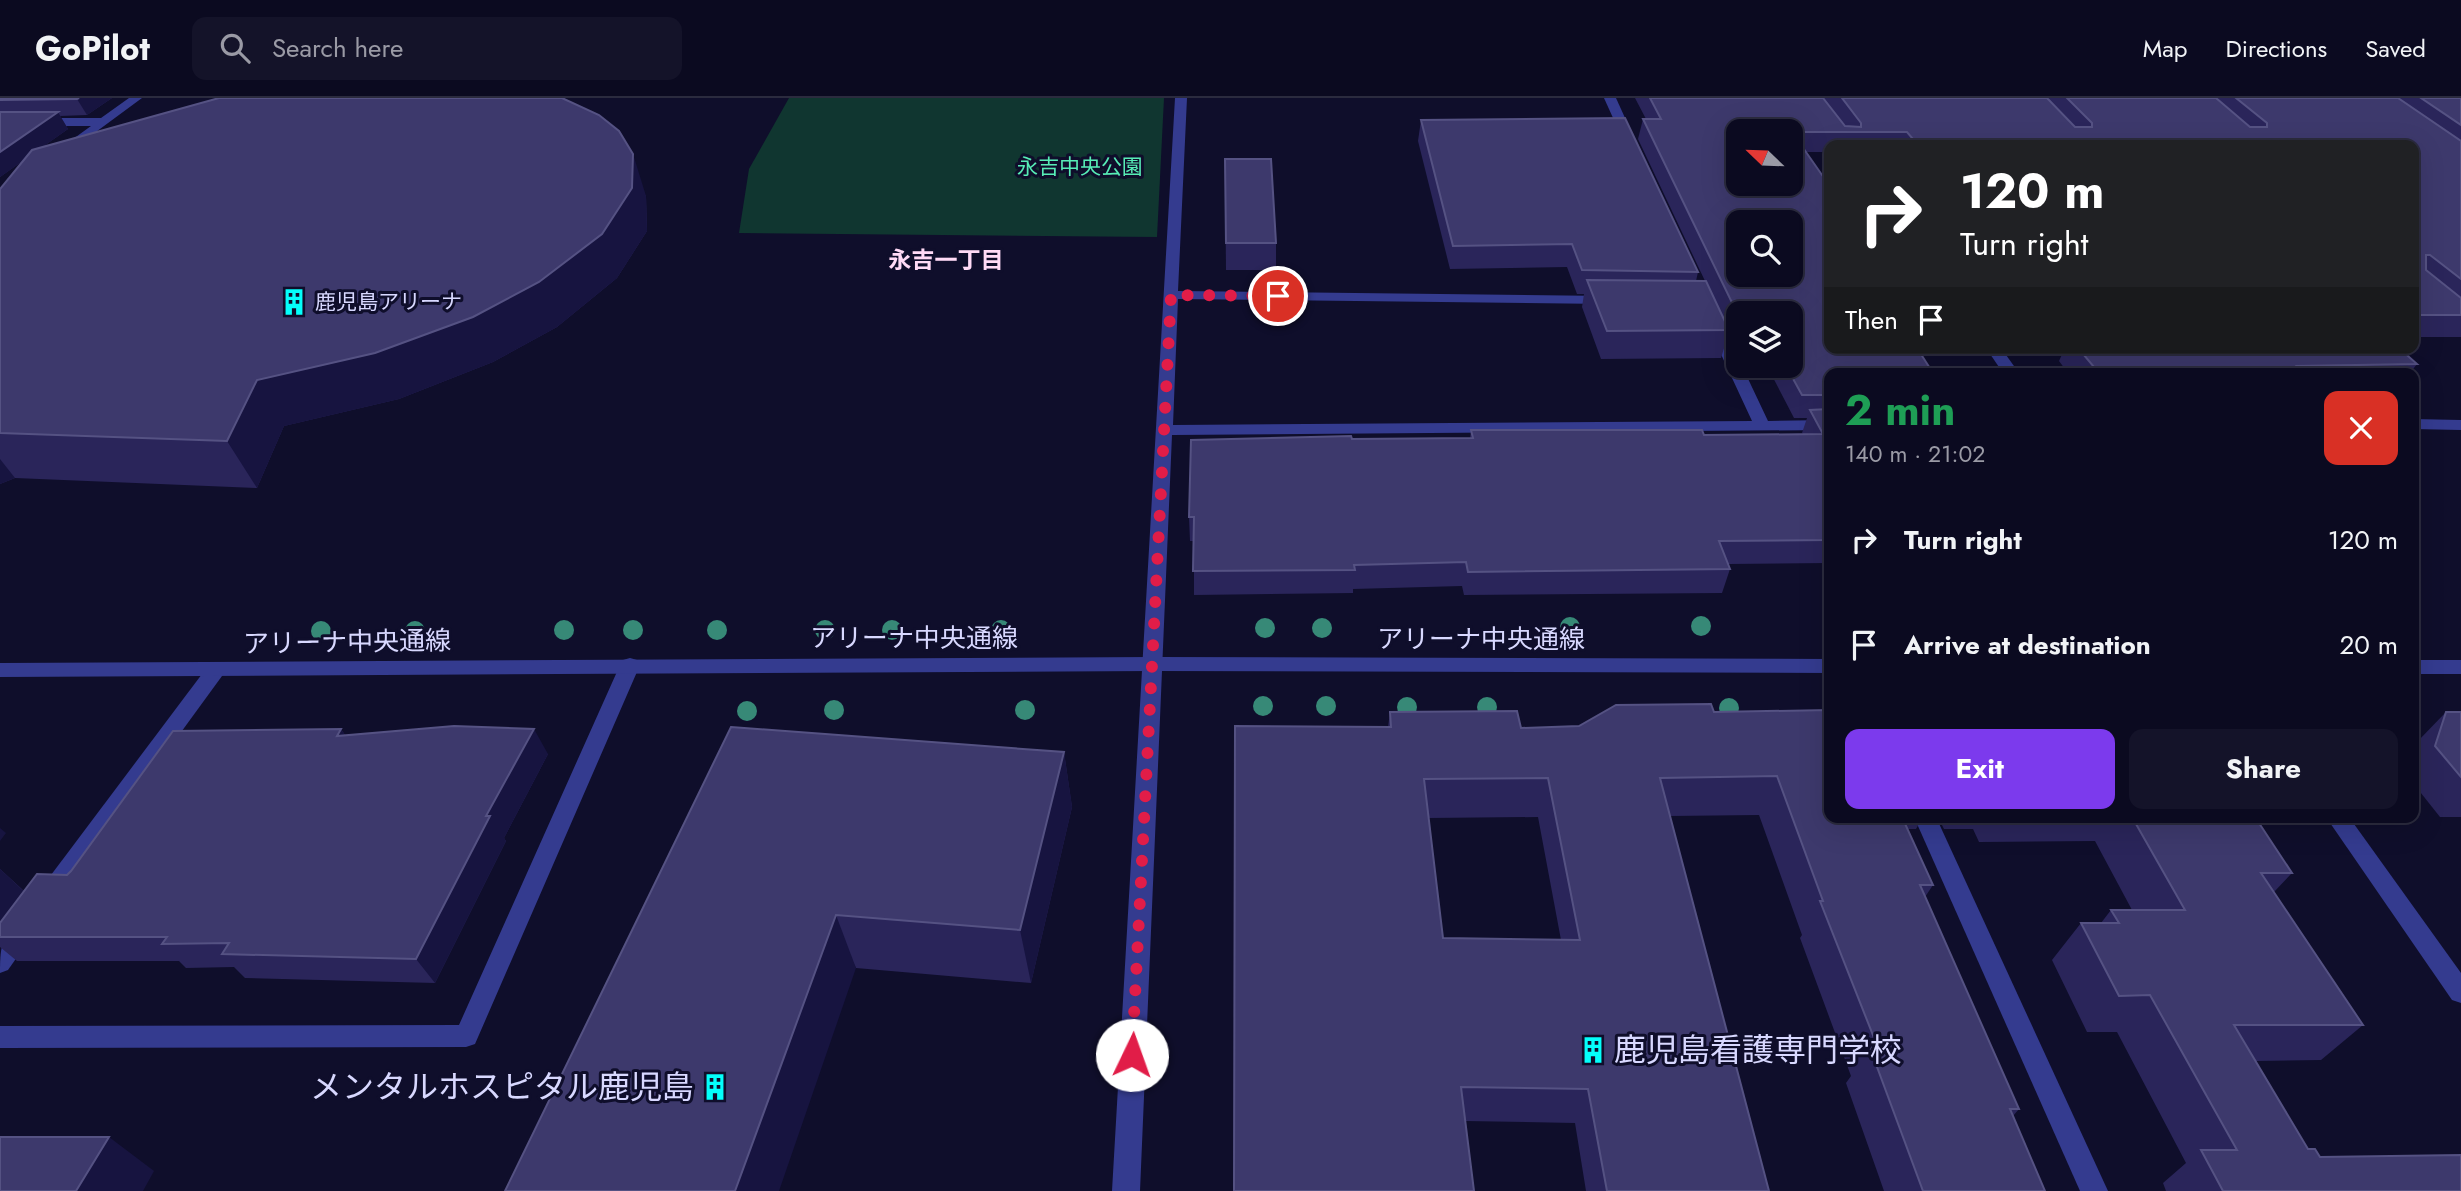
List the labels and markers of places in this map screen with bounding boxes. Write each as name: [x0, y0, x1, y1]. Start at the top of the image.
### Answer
pin: [1248, 266, 1308, 326]
building icon: 鹿児島アリーナ: [279, 287, 309, 317]
place label: 鹿児島アリーナ: [315, 287, 462, 317]
place label: 鹿児島看護専門学校: [1614, 1027, 1902, 1073]
building icon: 鹿児島看護専門学校: [1578, 1035, 1608, 1065]
place label: メンタルホスピタル鹿児島: [310, 1064, 694, 1110]
building icon: メンタルホスピタル鹿児島: [700, 1072, 730, 1102]

